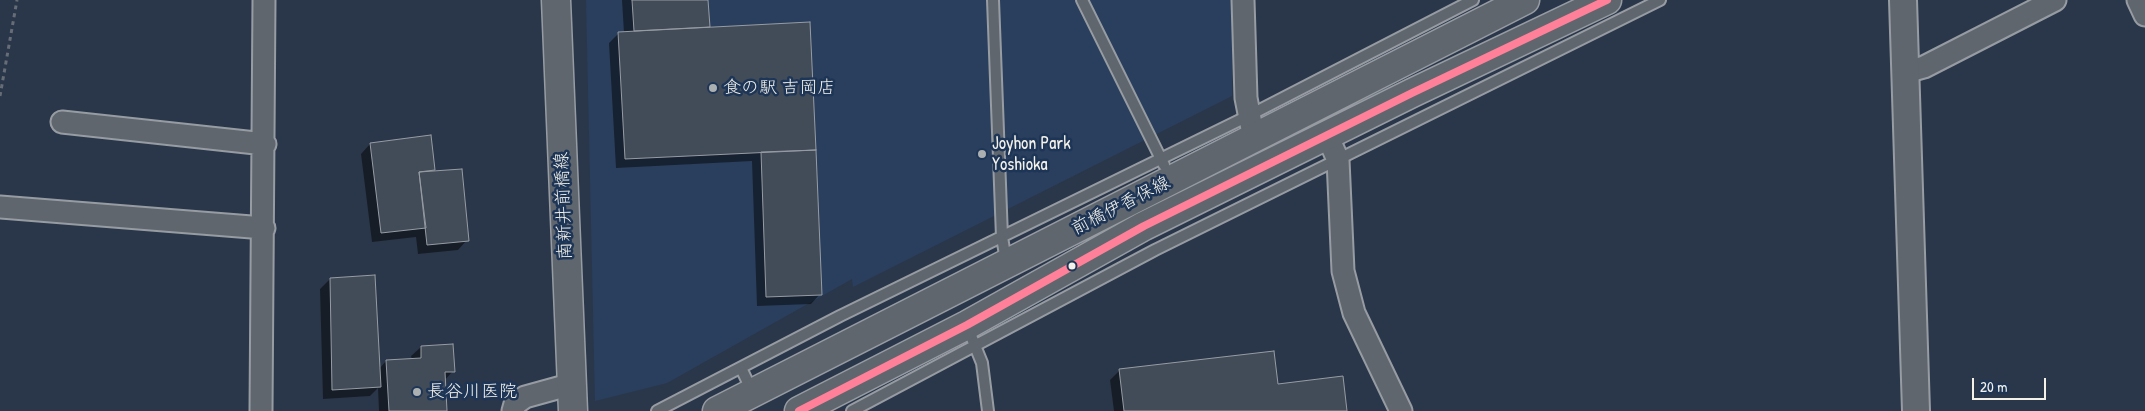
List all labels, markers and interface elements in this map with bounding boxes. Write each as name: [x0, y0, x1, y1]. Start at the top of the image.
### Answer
place label: 食の駅 吉岡店: [723, 77, 835, 99]
marker: 食の駅 吉岡店: [707, 82, 719, 94]
place label: Joyhon Park Yoshioka: [992, 133, 1071, 176]
marker: Joyhon Park Yoshioka: [976, 148, 988, 160]
street label: 南新井前橋線: [551, 152, 577, 260]
street label: 前橋伊香保線: [1068, 172, 1174, 240]
unlabelled marker: [1067, 261, 1077, 271]
scale bar: [1975, 368, 2049, 400]
text: 20 m: [1980, 376, 2007, 397]
place label: 長谷川医院: [427, 381, 517, 403]
marker: 長谷川医院: [411, 386, 423, 398]

